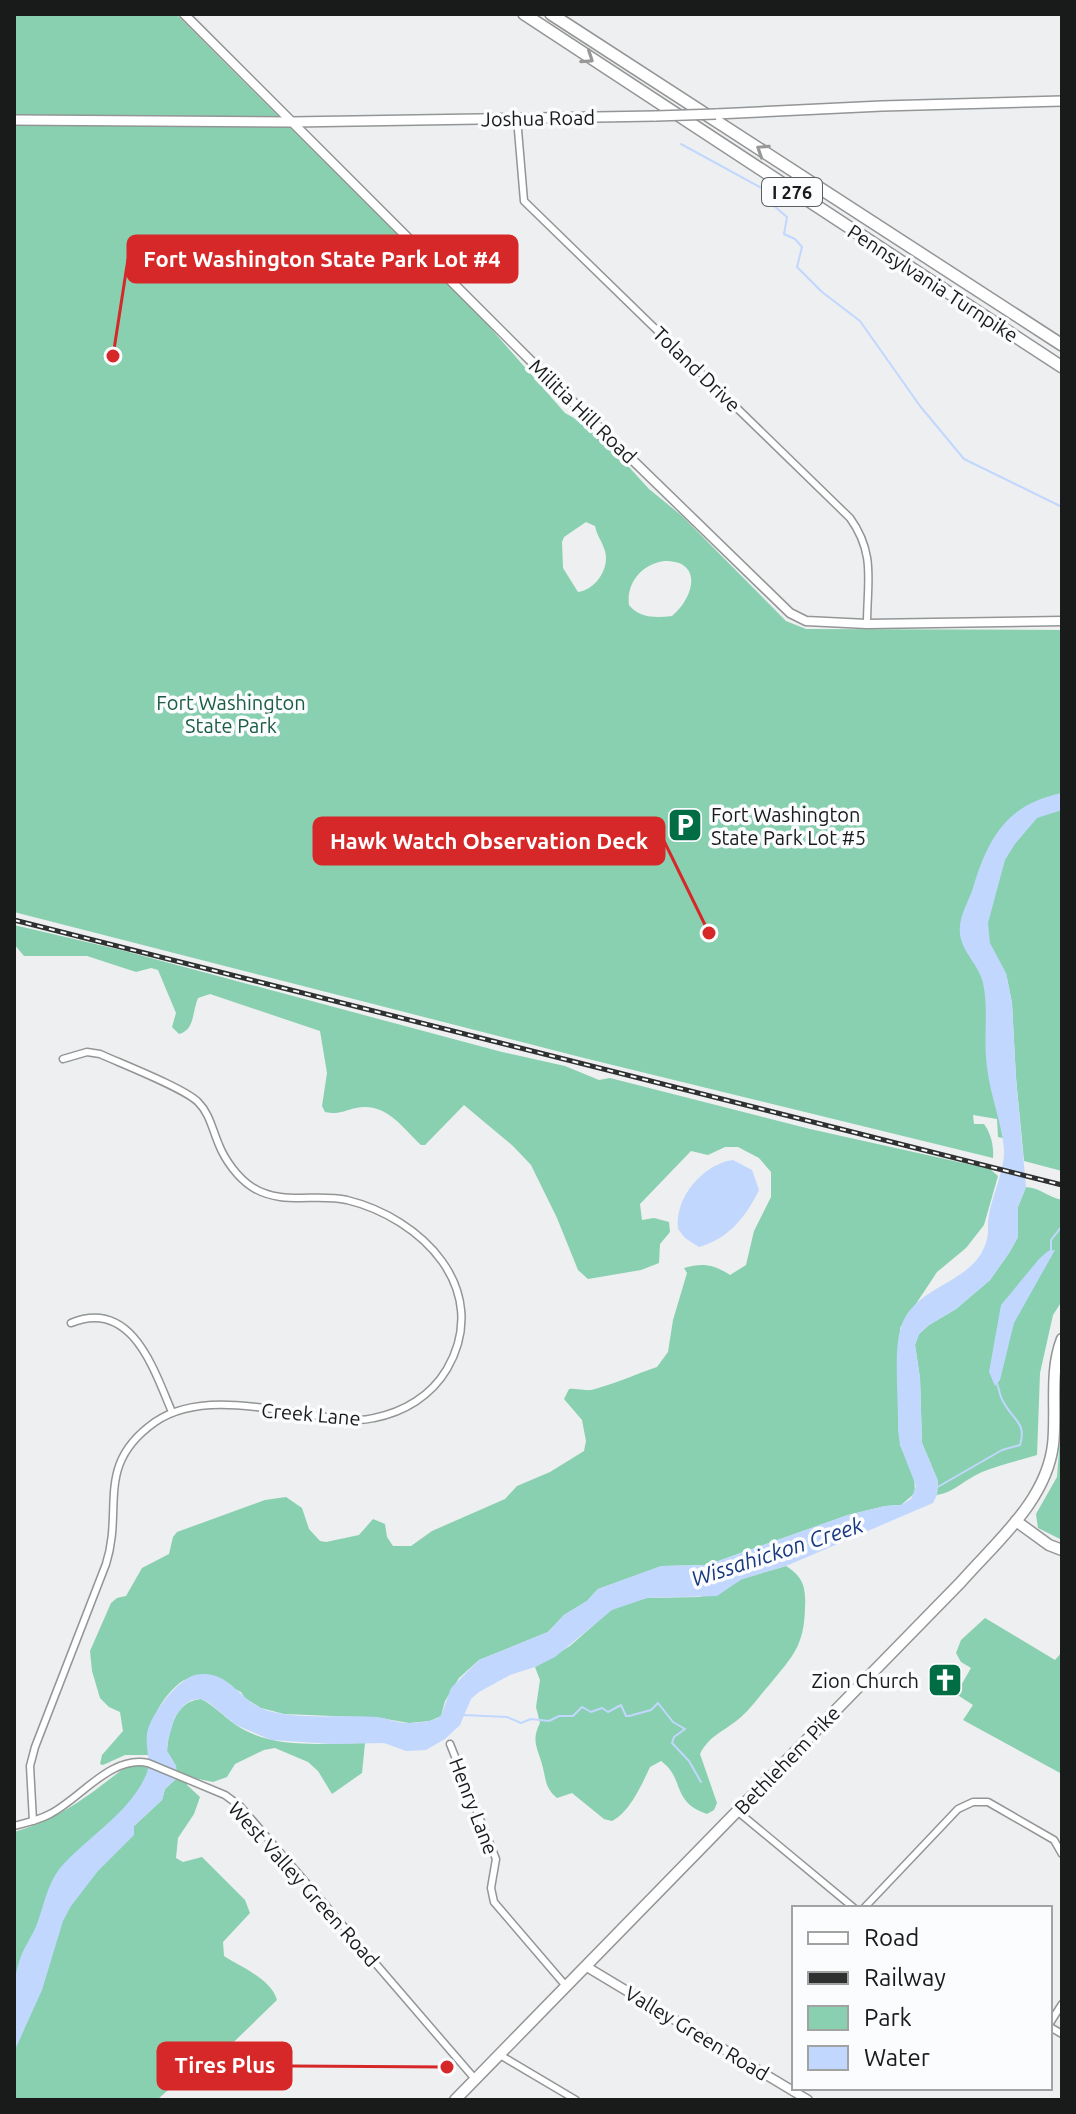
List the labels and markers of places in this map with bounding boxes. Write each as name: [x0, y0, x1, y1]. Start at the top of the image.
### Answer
callout: Fort Washington State Park Lot #4: [128, 236, 517, 282]
place label: Fort Washington State Park Lot #5: [711, 803, 866, 849]
parking icon: Fort Washington State Park Lot #5: [666, 806, 704, 844]
callout: Hawk Watch Observation Deck: [314, 818, 664, 864]
church icon: Zion Church: [926, 1661, 964, 1699]
place label: Zion Church: [812, 1669, 919, 1692]
callout: Tires Plus: [158, 2043, 291, 2089]

